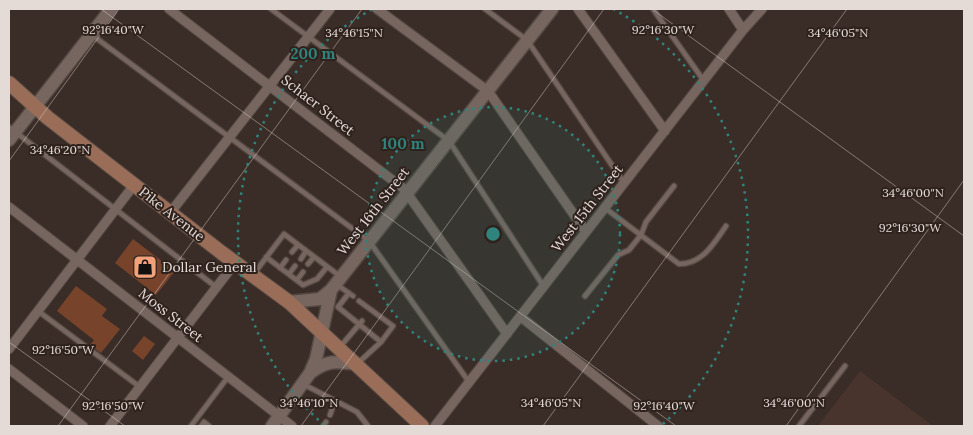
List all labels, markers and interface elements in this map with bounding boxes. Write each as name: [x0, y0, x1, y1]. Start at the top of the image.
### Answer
text: 92°16'40"W: [82, 22, 145, 37]
text: 92°16'30"W: [632, 22, 695, 37]
text: 34°46'15"N: [325, 25, 383, 40]
text: 34°46'05"N: [808, 25, 868, 40]
text: 200 m: [291, 44, 336, 63]
street label: Schaer Street: [278, 71, 359, 140]
text: 100 m: [382, 134, 425, 153]
text: 34°46'20"N: [30, 142, 90, 157]
street label: West 15th Street: [547, 160, 627, 255]
street label: West 16th Street: [333, 163, 413, 259]
street label: Pike Avenue: [135, 183, 209, 246]
text: 34°46'00"N: [882, 185, 944, 200]
text: 92°16'30"W: [879, 220, 942, 235]
centre of rings: [484, 225, 502, 243]
shop icon: Dollar General: [132, 254, 158, 280]
place label: Dollar General: [162, 258, 257, 276]
street label: Moss Street: [135, 284, 207, 346]
text: 92°16'50"W: [32, 342, 95, 357]
text: 34°46'10"N: [280, 395, 338, 410]
text: 34°46'05"N: [521, 395, 581, 410]
text: 34°46'00"N: [763, 395, 825, 410]
text: 92°16'50"W: [82, 398, 145, 413]
text: 92°16'40"W: [633, 398, 696, 413]

